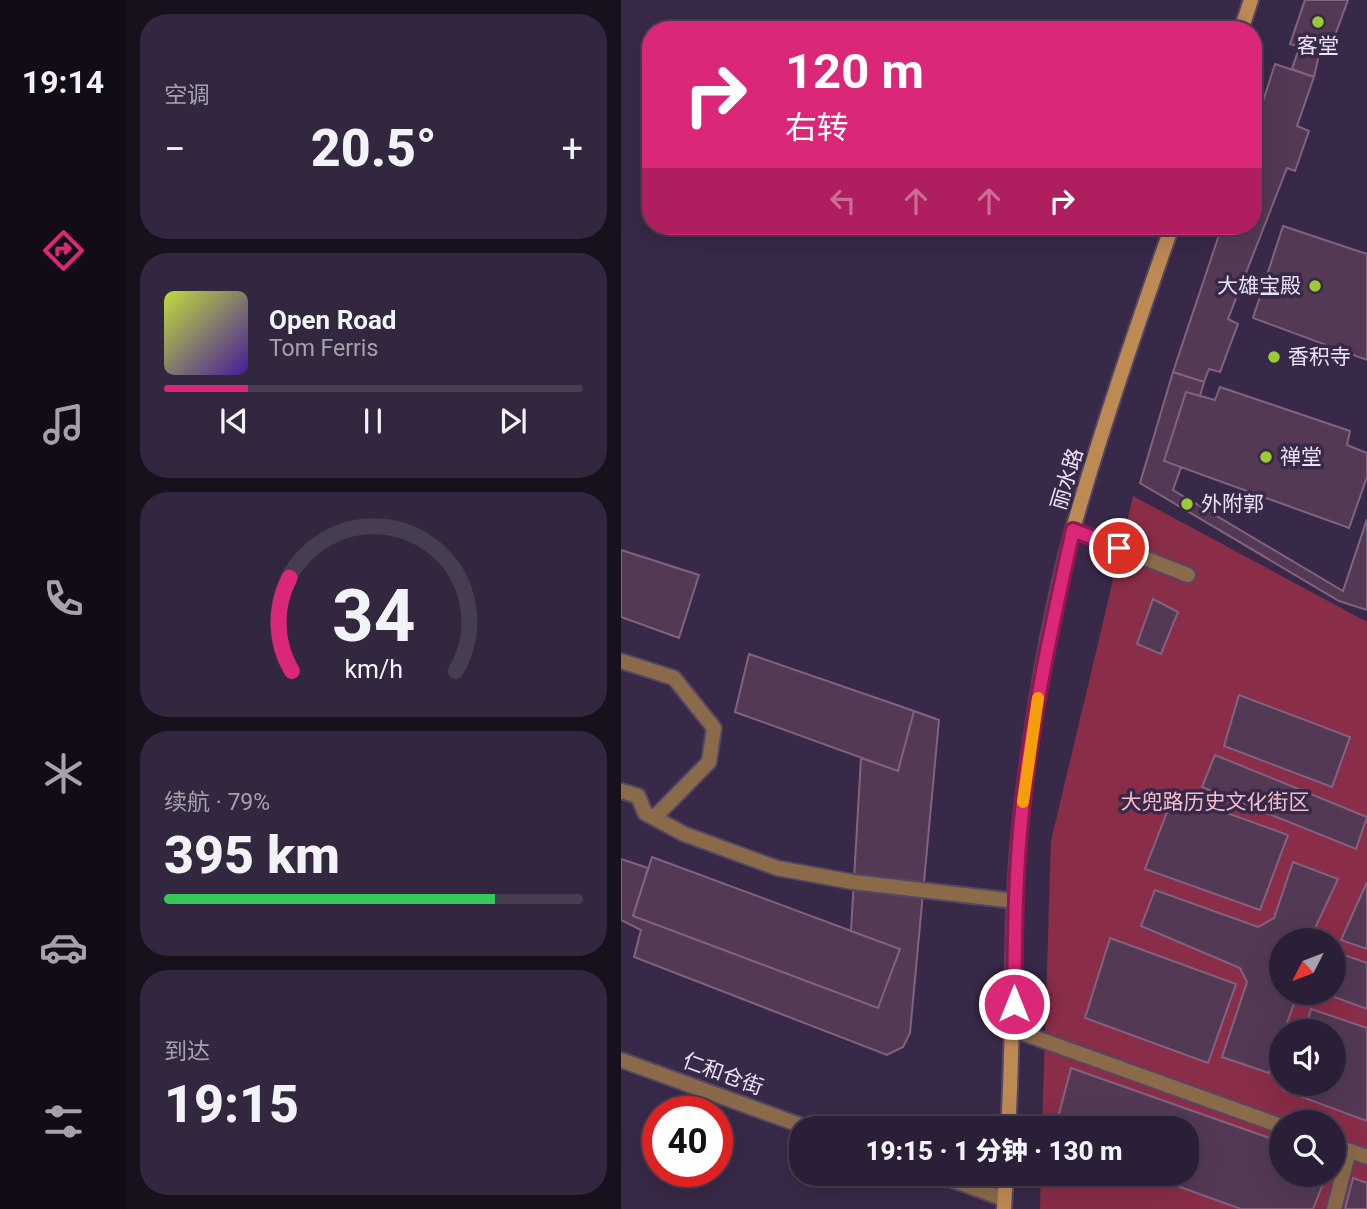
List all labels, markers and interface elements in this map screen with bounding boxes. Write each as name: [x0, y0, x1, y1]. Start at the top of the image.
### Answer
marker: 客堂: [1310, 14, 1326, 30]
place label: 客堂: [1297, 34, 1339, 58]
text: 120 m: [785, 43, 924, 100]
icon: right: [670, 49, 761, 140]
text: 19:14: [22, 63, 104, 101]
text: 空调: [164, 82, 210, 109]
text: 右转: [785, 109, 849, 147]
text: 20.5°: [311, 118, 437, 179]
text: −: [164, 127, 186, 171]
text: +: [561, 127, 583, 171]
icon: left: [824, 182, 862, 220]
icon: ahead: [897, 182, 935, 220]
icon: ahead: [970, 182, 1008, 220]
icon: right: [1043, 182, 1081, 220]
icon: directions: [39, 226, 88, 275]
place label: 大雄宝殿: [1217, 274, 1301, 298]
marker: 大雄宝殿: [1307, 278, 1323, 294]
text: Open Road: [269, 305, 397, 335]
text: Tom Ferris: [269, 335, 378, 362]
place label: 香积寺: [1288, 345, 1351, 369]
marker: 香积寺: [1266, 349, 1282, 365]
icon: music: [39, 400, 88, 449]
icon: previous: [215, 402, 253, 440]
icon: pause: [354, 402, 392, 440]
icon: next: [494, 402, 532, 440]
street label: 丽水路: [1046, 445, 1088, 513]
place label: 禅堂: [1280, 445, 1322, 469]
marker: 禅堂: [1258, 449, 1274, 465]
place label: 外附郭: [1201, 492, 1264, 516]
marker: 外附郭: [1179, 496, 1195, 512]
pin: [1089, 518, 1149, 578]
icon: arrive: [1100, 529, 1138, 567]
text: 34: [332, 573, 415, 659]
icon: phone: [39, 574, 88, 623]
text: km/h: [344, 654, 403, 683]
icon: climate: [39, 749, 88, 798]
text: 续航 · 79%: [164, 789, 270, 816]
park label: 大兜路历史文化街区: [1121, 790, 1310, 814]
text: 395 km: [164, 825, 340, 886]
icon: car: [39, 923, 88, 972]
north arrow: [1269, 928, 1345, 1004]
map controls: [1269, 928, 1346, 1187]
position arrow: [977, 967, 1051, 1041]
button: sound: [1269, 1019, 1346, 1096]
text: 到达: [164, 1038, 210, 1065]
street label: 仁和仓街: [679, 1048, 767, 1100]
text: 19:15: [164, 1074, 299, 1135]
speed limit sign: 40: [642, 1096, 733, 1187]
icon: filters: [39, 1097, 88, 1146]
button: search: [1269, 1110, 1346, 1187]
text: 19:15 · 1 分钟 · 130 m: [865, 1136, 1123, 1166]

